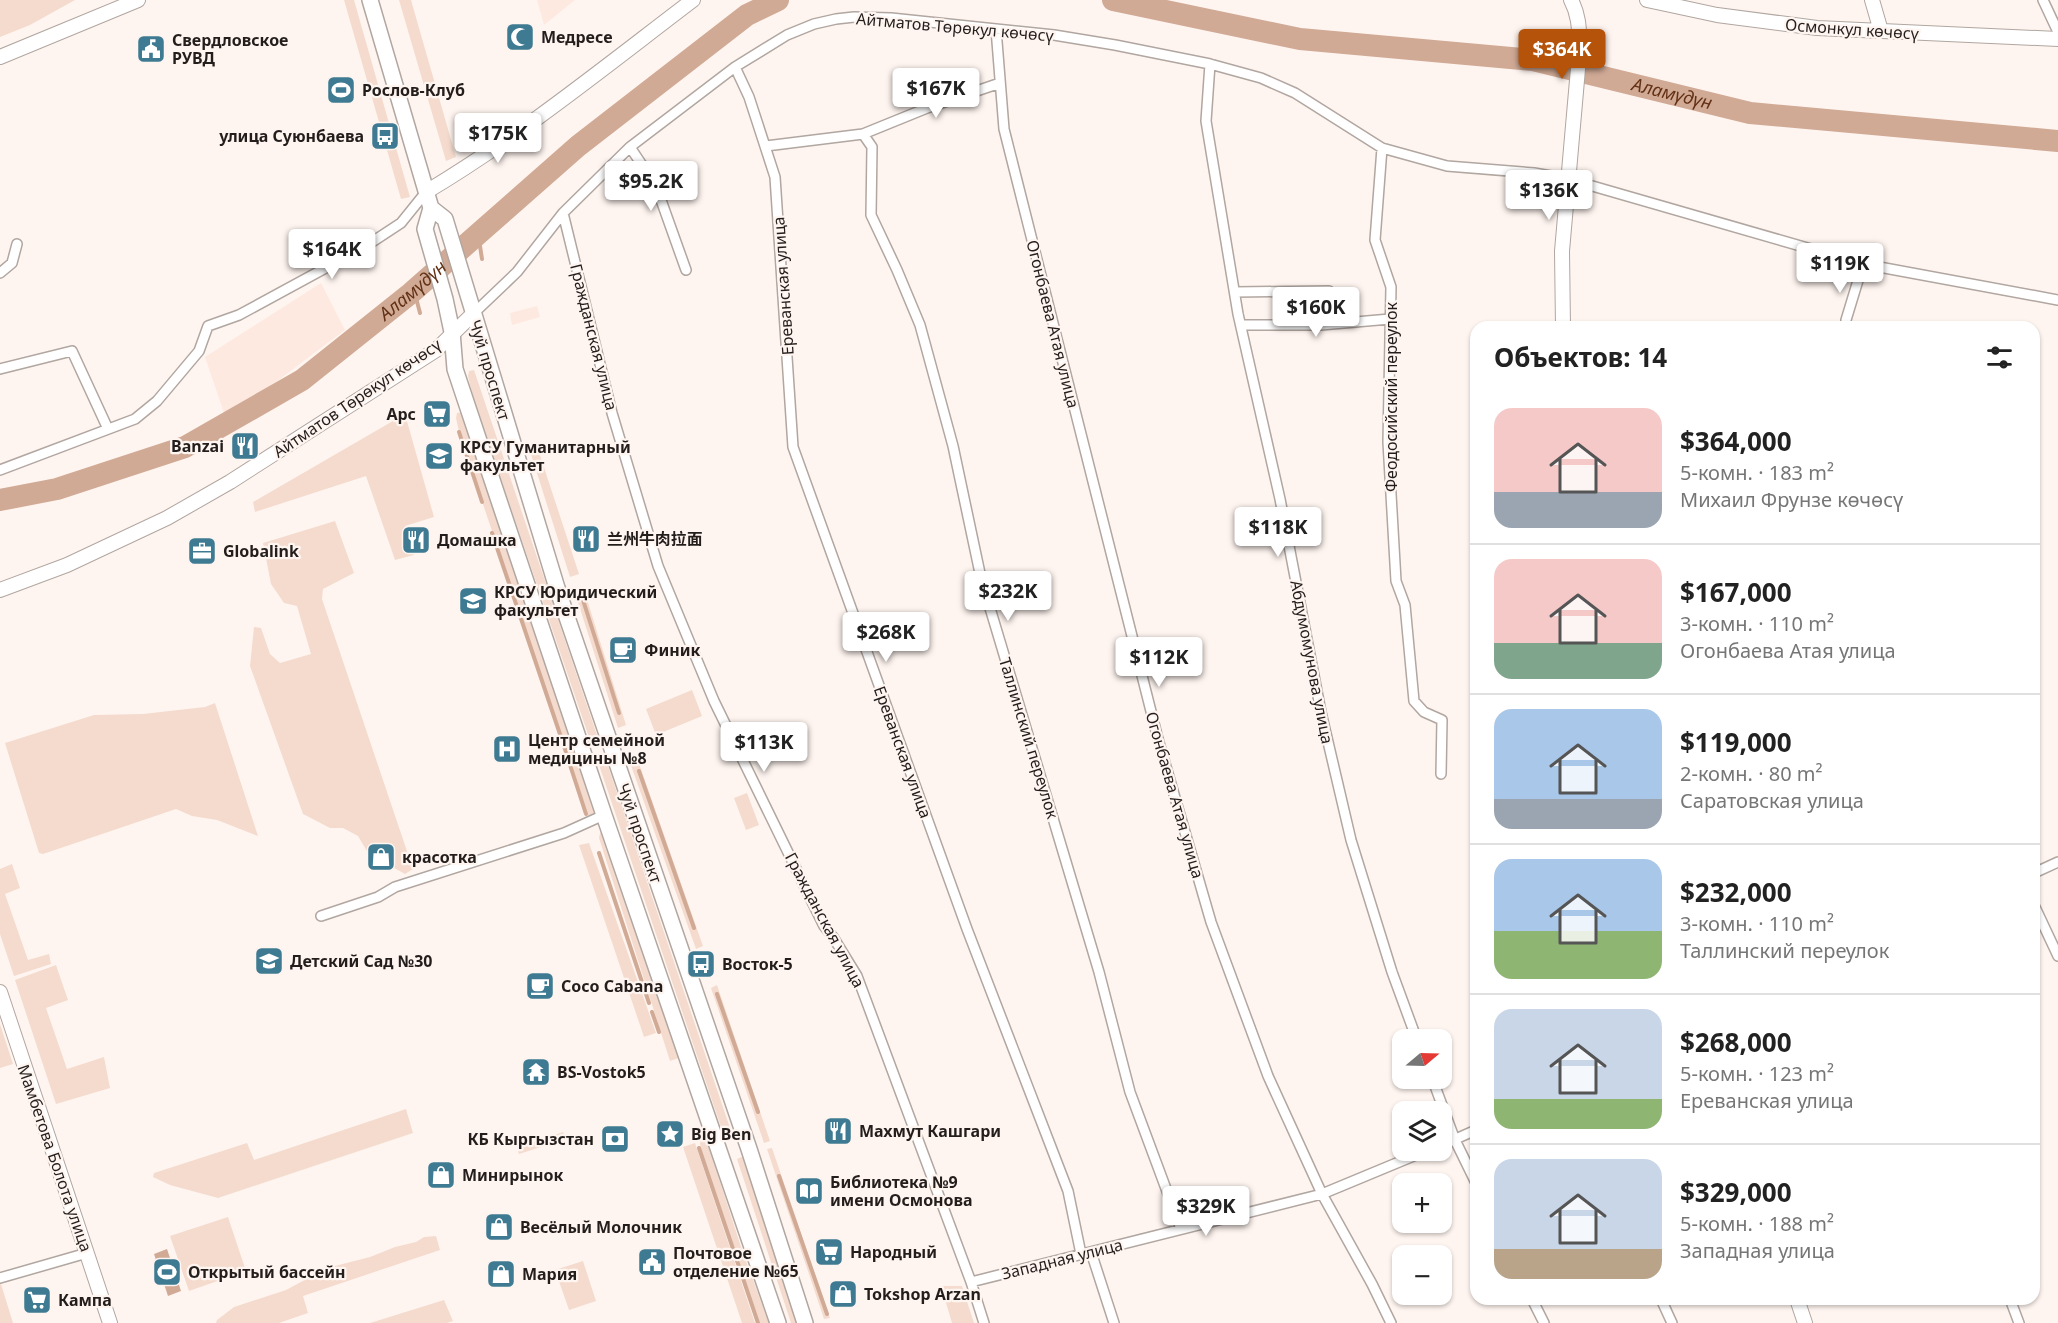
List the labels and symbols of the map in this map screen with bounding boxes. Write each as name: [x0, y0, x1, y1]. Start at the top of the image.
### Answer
street label: Айтматов Төрөкул көчөсү: [855, 7, 1056, 47]
street label: Осмонкул көчөсү: [1784, 13, 1920, 45]
mosque icon: Медресе: [504, 21, 536, 53]
place label: Медресе: [541, 26, 613, 48]
place label: Свердловское РУВД: [172, 29, 288, 69]
pin: $364K: [1520, 29, 1604, 80]
public building icon: Свердловское РУВД: [135, 33, 167, 65]
pin: $167K: [894, 68, 978, 119]
water label: Аламүдүн: [1628, 71, 1715, 114]
sports icon: Рослов-Клуб: [325, 74, 357, 106]
place label: Рослов-Клуб: [362, 79, 465, 101]
pin: $175K: [456, 113, 540, 164]
bus stop icon: улица Суюнбаева: [369, 120, 401, 152]
place label: улица Суюнбаева: [218, 125, 364, 147]
pin: $95.2K: [602, 161, 700, 212]
pin: $136K: [1507, 170, 1591, 221]
street label: Ереванская улица: [767, 216, 799, 356]
pin: $164K: [290, 229, 374, 280]
street label: Огонбаева Атая улица: [1021, 238, 1085, 410]
pin: $119K: [1798, 243, 1882, 294]
water label: Аламүдүн: [372, 254, 451, 326]
street label: Гражданская улица: [565, 261, 623, 413]
pin: $160K: [1274, 287, 1358, 338]
street label: Феодосийский переулок: [1380, 302, 1402, 492]
street label: Чуй проспект: [464, 317, 516, 424]
street label: Айтматов Төрөкул көчөсү: [269, 333, 446, 463]
supermarket icon: Арс: [421, 398, 453, 430]
place label: Арс: [386, 403, 416, 425]
restaurant icon: Banzai: [229, 430, 261, 462]
place label: Banzai: [171, 435, 224, 457]
place label: КРСУ Гуманитарный факультет: [460, 436, 631, 476]
school or university icon: КРСУ Гуманитарный факультет: [423, 440, 455, 472]
pin: $118K: [1236, 507, 1320, 558]
restaurant icon: 兰州牛肉拉面: [570, 523, 602, 555]
restaurant icon: Домашка: [400, 524, 432, 556]
place label: 兰州牛肉拉面: [607, 528, 703, 550]
place label: Домашка: [437, 529, 517, 551]
office icon: Globalink: [186, 535, 218, 567]
place label: Globalink: [223, 540, 299, 562]
pin: $232K: [966, 571, 1050, 622]
street label: Абдумомунова улица: [1285, 578, 1339, 746]
place label: КРСУ Юридический факультет: [494, 581, 657, 621]
school or university icon: КРСУ Юридический факультет: [457, 585, 489, 617]
pin: $268K: [844, 612, 928, 663]
cafe icon: Финик: [607, 634, 639, 666]
pin: $112K: [1117, 637, 1201, 688]
place label: Финик: [644, 639, 700, 661]
street label: Таллинский переулок: [994, 655, 1064, 822]
street label: Ереванская улица: [869, 683, 937, 821]
street label: Огонбаева Атая улица: [1141, 709, 1209, 881]
pin: $113K: [722, 722, 806, 773]
place label: Центр семейной медицины №8: [528, 729, 665, 769]
hospital icon: Центр семейной медицины №8: [491, 733, 523, 765]
street label: Чуй проспект: [613, 780, 668, 886]
shop icon: красотка: [365, 841, 397, 873]
place label: красотка: [402, 846, 477, 868]
street label: Гражданская улица: [780, 848, 870, 992]
school or university icon: Детский Сад №30: [253, 945, 285, 977]
bus stop icon: Восток-5: [685, 948, 717, 980]
place label: Детский Сад №30: [290, 950, 432, 972]
place label: Восток-5: [722, 953, 793, 975]
cafe icon: Coco Cabana: [524, 970, 556, 1002]
place label: Coco Cabana: [561, 975, 663, 997]
north arrow: [1392, 1029, 1452, 1089]
temple icon: BS-Vostok5: [520, 1056, 552, 1088]
street label: Мамбетова Болота улица: [13, 1061, 97, 1255]
place label: BS-Vostok5: [557, 1061, 646, 1083]
restaurant icon: Махмут Кашгари: [822, 1115, 854, 1147]
place icon: Big Ben: [654, 1118, 686, 1150]
place label: Махмут Кашгари: [859, 1120, 1001, 1142]
bank icon: КБ Кыргызстан: [599, 1123, 631, 1155]
place label: Big Ben: [691, 1123, 751, 1145]
place label: КБ Кыргызстан: [467, 1128, 594, 1150]
shop icon: Минирынок: [425, 1159, 457, 1191]
place label: Минирынок: [462, 1164, 563, 1186]
place label: Библиотека №9 имени Осмонова: [830, 1171, 973, 1211]
library icon: Библиотека №9 имени Осмонова: [793, 1175, 825, 1207]
pin: $329K: [1164, 1186, 1248, 1237]
shop icon: Весёлый Молочник: [483, 1211, 515, 1243]
place label: Весёлый Молочник: [520, 1216, 682, 1238]
street label: Западная улица: [999, 1233, 1125, 1285]
supermarket icon: Народный: [813, 1236, 845, 1268]
place label: Народный: [850, 1241, 937, 1263]
place label: Почтовое отделение №65: [673, 1242, 799, 1282]
public building icon: Почтовое отделение №65: [636, 1246, 668, 1278]
sports icon: Открытый бассейн: [151, 1256, 183, 1288]
shop icon: Мария: [485, 1258, 517, 1290]
place label: Открытый бассейн: [188, 1261, 345, 1283]
place label: Мария: [522, 1263, 577, 1285]
shop icon: Tokshop Arzan: [827, 1278, 859, 1310]
place label: Tokshop Arzan: [864, 1283, 981, 1305]
supermarket icon: Кампа: [21, 1284, 53, 1316]
place label: Кампа: [58, 1289, 112, 1311]

